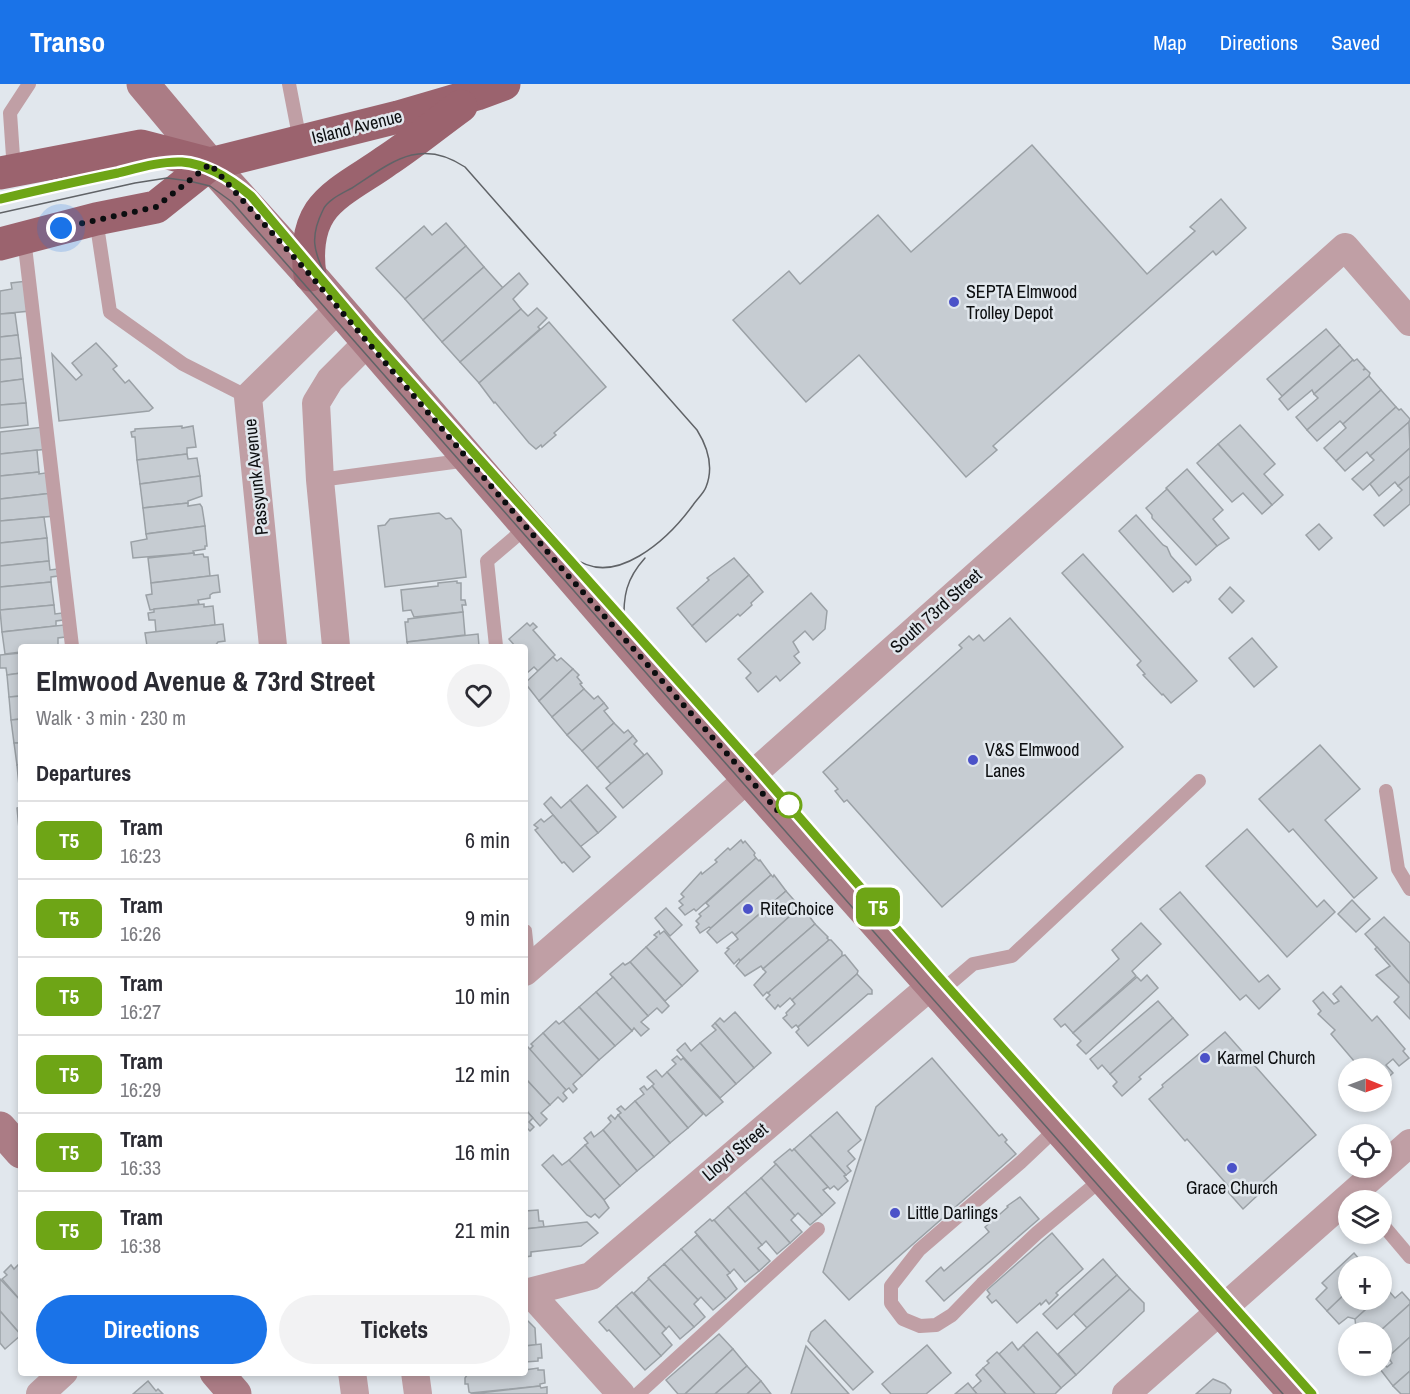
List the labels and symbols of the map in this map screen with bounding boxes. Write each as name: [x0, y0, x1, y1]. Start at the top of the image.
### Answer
street label: Island Avenue: [309, 103, 405, 150]
your location: [46, 213, 76, 243]
place label: SEPTA Elmwood Trolley Depot: [966, 279, 1077, 325]
marker: SEPTA Elmwood Trolley Depot: [947, 295, 961, 309]
street label: Passyunk Avenue: [237, 418, 274, 537]
street label: South 73rd Street: [884, 563, 987, 659]
place label: V&S Elmwood Lanes: [985, 737, 1079, 783]
marker: V&S Elmwood Lanes: [966, 753, 980, 767]
unlabelled marker: [776, 792, 802, 818]
line badge: T5: [851, 888, 905, 926]
place label: RiteChoice: [760, 896, 834, 921]
marker: RiteChoice: [741, 902, 755, 916]
place label: Karmel Church: [1217, 1045, 1315, 1070]
marker: Karmel Church: [1198, 1051, 1212, 1065]
north arrow: [1338, 1058, 1392, 1112]
street label: Lloyd Street: [696, 1117, 773, 1187]
marker: Grace Church: [1225, 1161, 1239, 1175]
place label: Grace Church: [1186, 1175, 1278, 1200]
place label: Little Darlings: [907, 1200, 998, 1225]
marker: Little Darlings: [888, 1206, 902, 1220]

